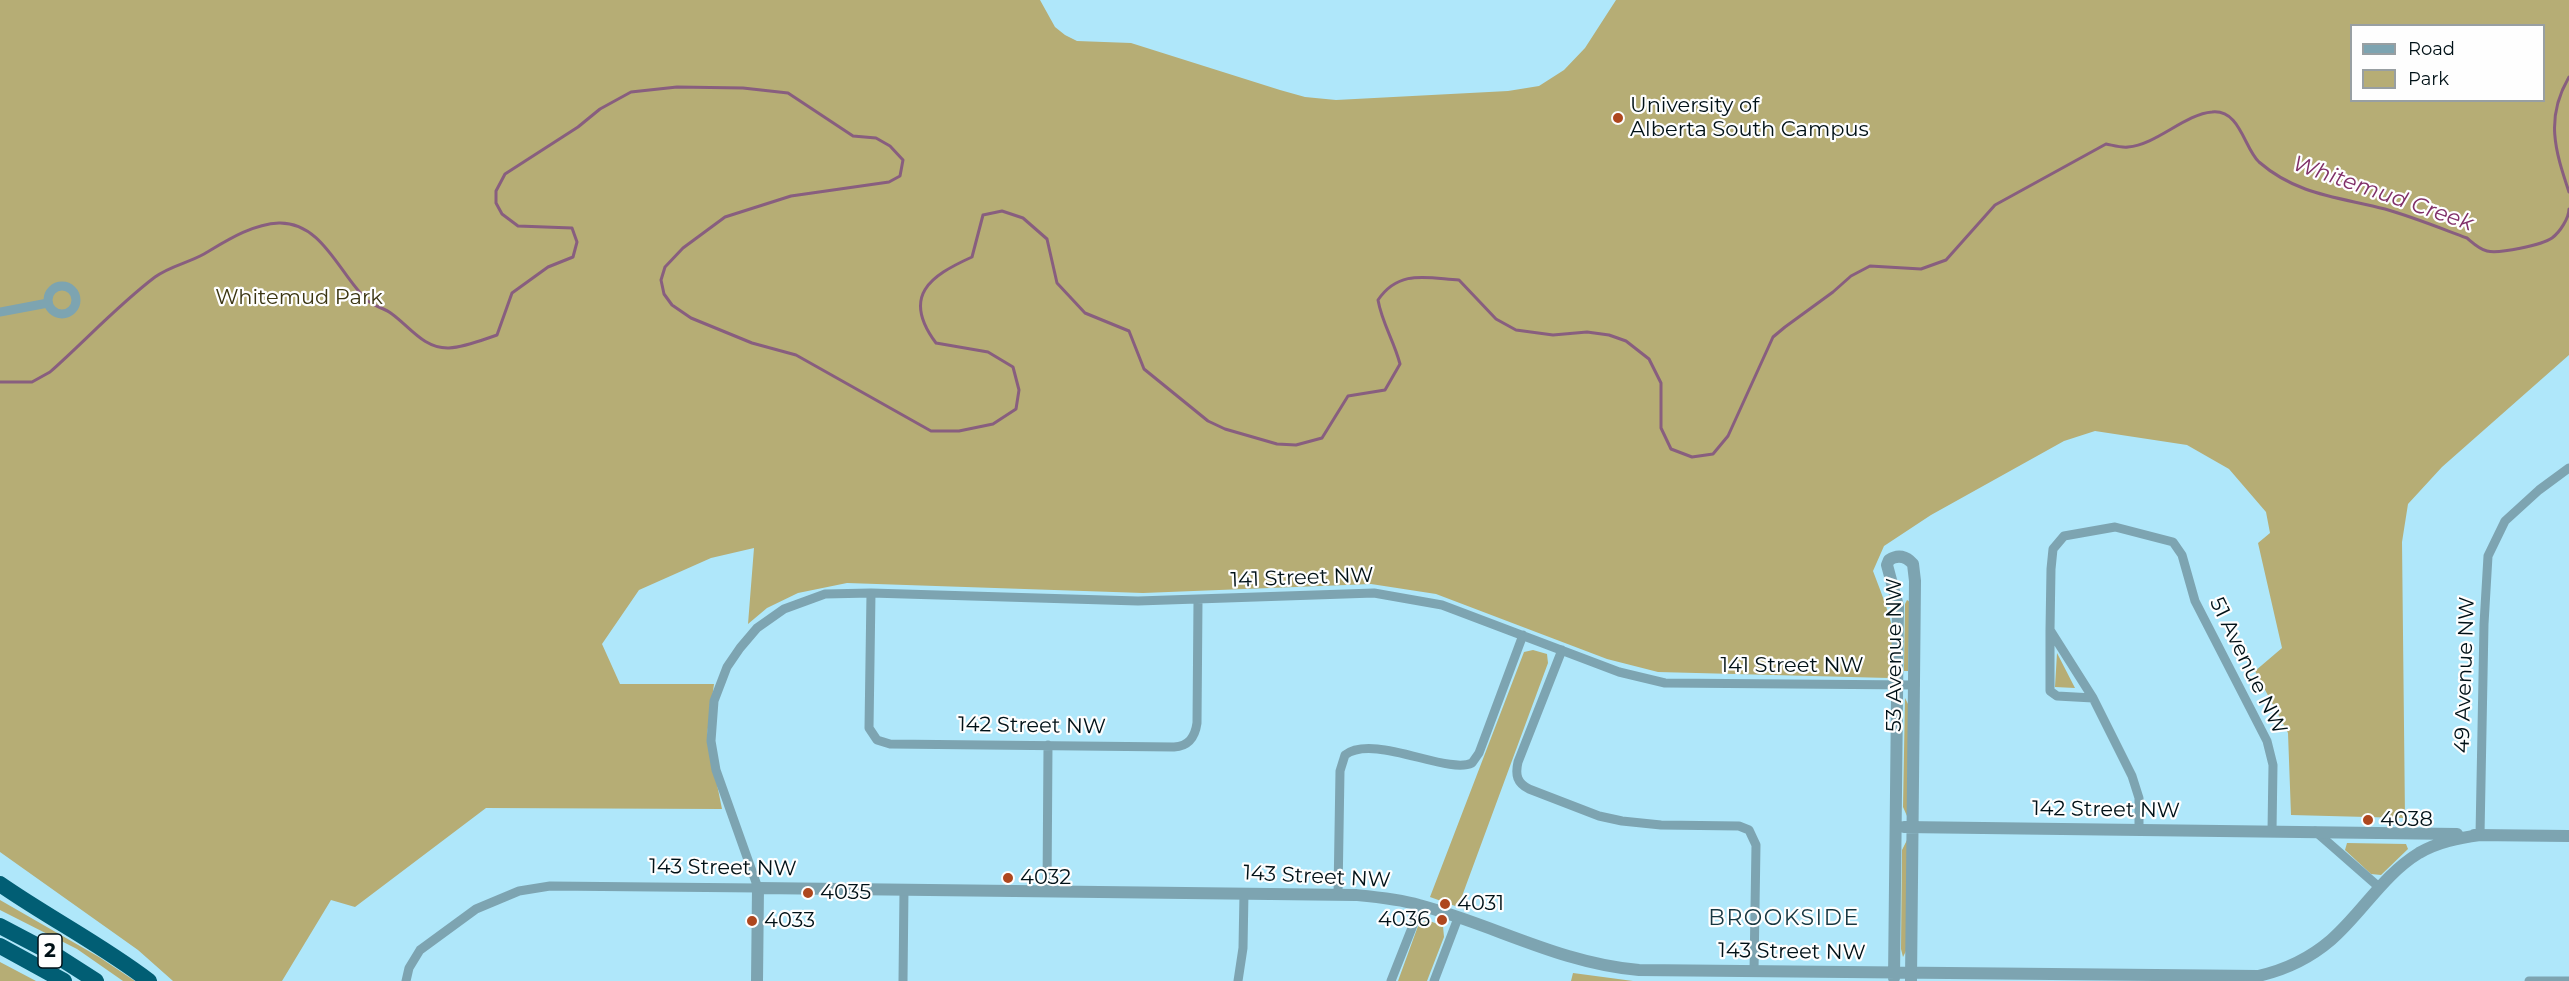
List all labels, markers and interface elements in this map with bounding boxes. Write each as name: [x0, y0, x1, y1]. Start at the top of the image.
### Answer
legend: [2350, 24, 2545, 102]
text: Road: [2408, 38, 2455, 60]
text: Park: [2408, 68, 2449, 90]
place label: University of Alberta South Campus: [1630, 93, 1869, 143]
marker: University of Alberta South Campus: [1611, 111, 1625, 125]
water label: Whitemud Creek: [2289, 151, 2477, 237]
park label: Whitemud Park: [215, 285, 383, 311]
street label: 141 Street NW: [1230, 563, 1374, 593]
street label: 53 Avenue NW: [1882, 578, 1908, 732]
street label: 51 Avenue NW: [2204, 593, 2292, 739]
street label: 49 Avenue NW: [2450, 596, 2480, 754]
street label: 141 Street NW: [1720, 653, 1864, 679]
street label: 142 Street NW: [958, 712, 1106, 740]
street label: 142 Street NW: [2032, 796, 2180, 824]
place label: 4038: [2380, 807, 2433, 833]
marker: 4038: [2361, 813, 2375, 827]
street label: 143 Street NW: [649, 854, 797, 882]
street label: 143 Street NW: [1243, 861, 1391, 893]
place label: 4032: [1020, 865, 1071, 891]
marker: 4032: [1001, 871, 1015, 885]
place label: 4035: [820, 880, 871, 906]
marker: 4035: [801, 886, 815, 900]
place label: 4031: [1457, 891, 1504, 917]
marker: 4031: [1438, 897, 1452, 911]
district label: BROOKSIDE: [1708, 906, 1860, 932]
place label: 4036: [1378, 907, 1430, 933]
place label: 4033: [764, 908, 815, 934]
marker: 4036: [1435, 913, 1449, 927]
marker: 4033: [745, 914, 759, 928]
road number: 2: [38, 934, 62, 968]
street label: 143 Street NW: [1718, 938, 1866, 966]

